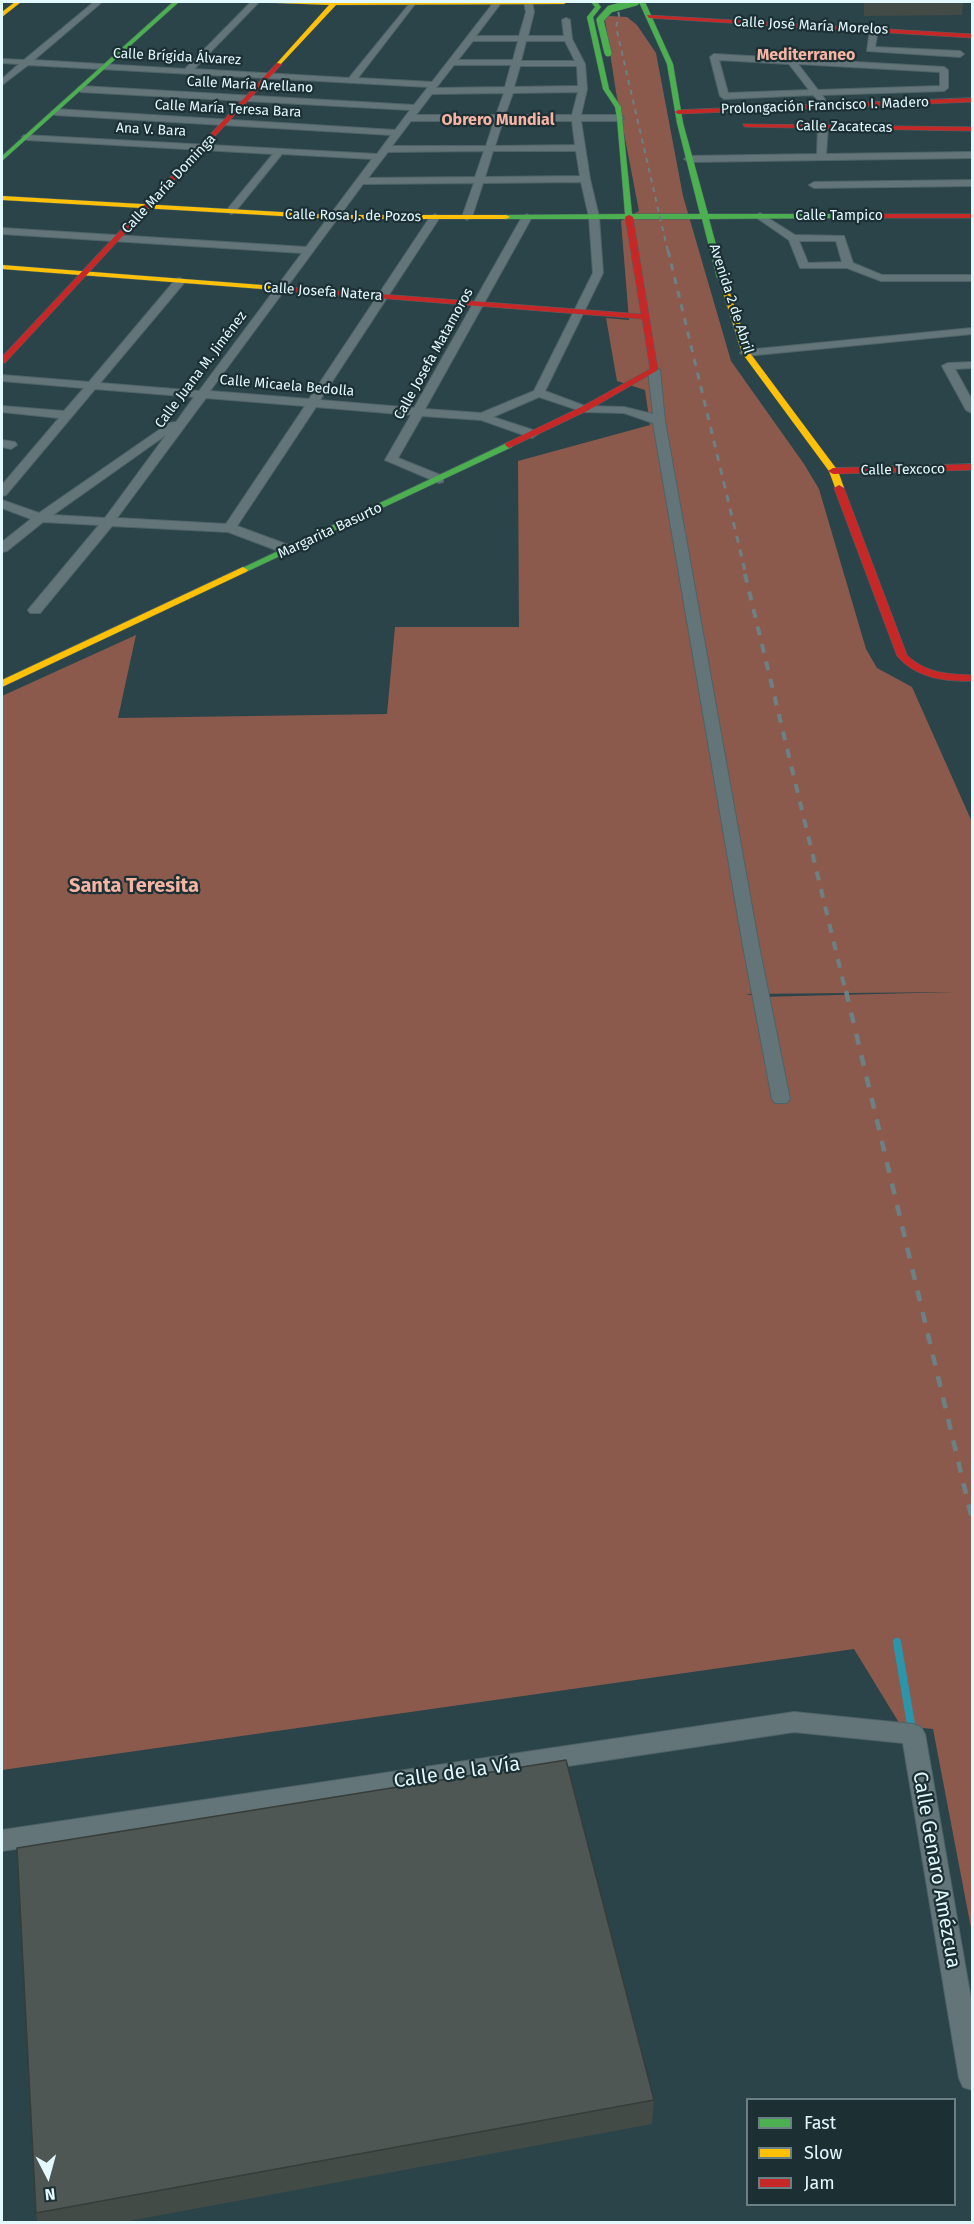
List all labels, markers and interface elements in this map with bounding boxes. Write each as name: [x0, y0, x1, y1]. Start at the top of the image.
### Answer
street label: Calle José María Morelos: [733, 14, 889, 38]
street label: Calle Brígida Álvarez: [112, 45, 242, 69]
district label: Mediterraneo: [757, 46, 855, 66]
street label: Calle María Arellano: [186, 73, 314, 97]
street label: Prolongación Francisco I. Madero: [721, 94, 929, 118]
street label: Calle María Teresa Bara: [154, 97, 302, 121]
district label: Obrero Mundial: [442, 111, 554, 131]
street label: Calle Zacatecas: [796, 118, 892, 136]
street label: Ana V. Bara: [115, 120, 187, 140]
street label: Calle María Dominga: [119, 131, 219, 237]
street label: Calle Rosa J. de Pozos: [285, 206, 421, 226]
street label: Calle Tampico: [795, 208, 883, 224]
street label: Avenida 2 de Abril: [705, 242, 757, 356]
street label: Calle Josefa Natera: [263, 279, 383, 305]
street label: Calle Josefa Matamoros: [391, 285, 477, 423]
street label: Calle Juana M. Jiménez: [152, 308, 250, 432]
street label: Calle Micaela Bedolla: [219, 372, 355, 400]
street label: Calle Texcoco: [861, 461, 945, 479]
street label: Margarita Basurto: [275, 499, 385, 563]
district label: Santa Teresita: [69, 874, 199, 898]
street label: Calle de la Vía: [392, 1752, 522, 1794]
street label: Calle Genaro Amézcua: [907, 1770, 965, 1970]
legend: [746, 2098, 956, 2206]
text: Fast: [804, 2112, 836, 2134]
text: Slow: [804, 2142, 842, 2164]
north arrow: [18, 2146, 78, 2206]
text: Jam: [804, 2172, 835, 2194]
text: N: [44, 2184, 56, 2204]

